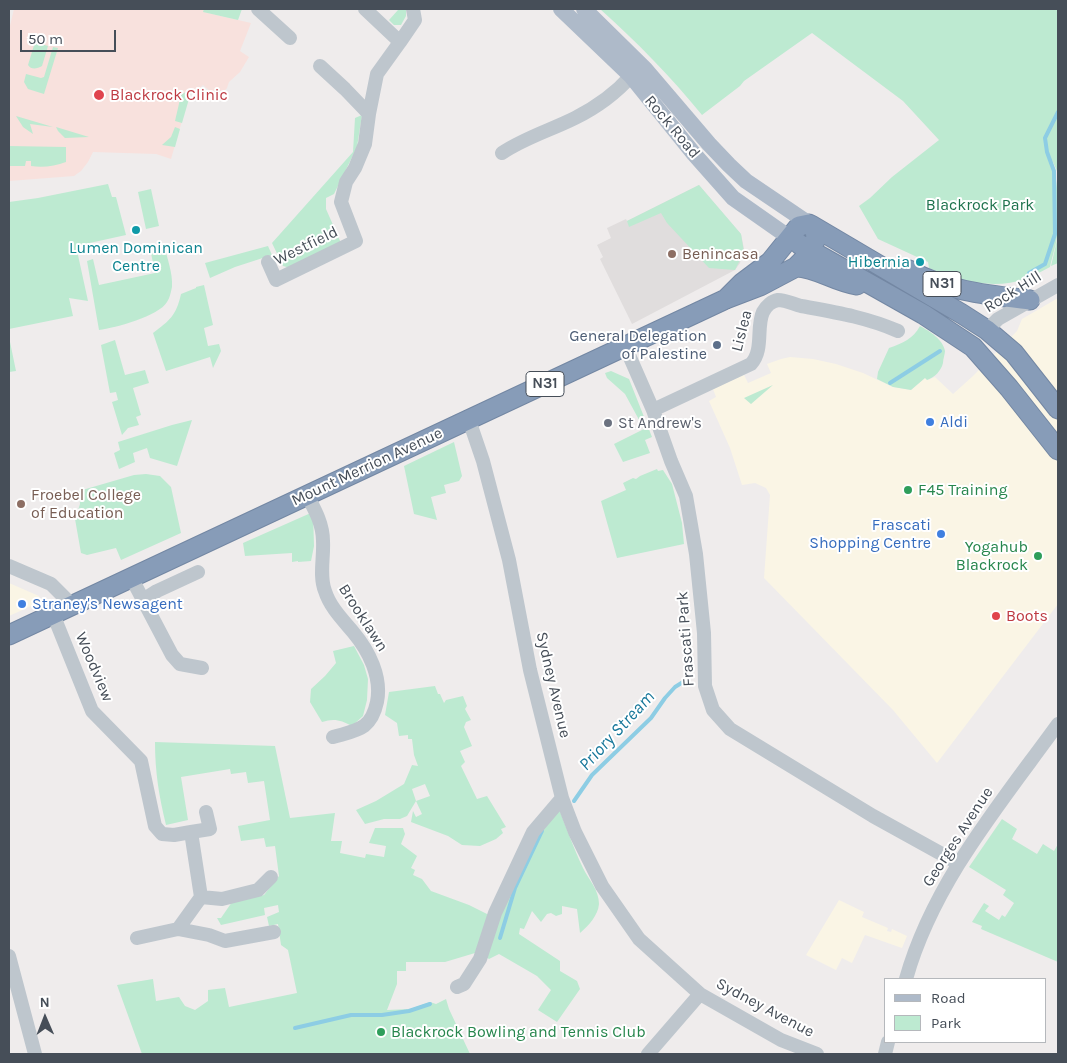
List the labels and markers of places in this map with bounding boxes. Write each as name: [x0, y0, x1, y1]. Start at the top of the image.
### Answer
place label: Blackrock Clinic: [110, 85, 228, 105]
marker: Blackrock Clinic: [92, 88, 106, 102]
marker: Lumen Dominican Centre: [130, 224, 142, 236]
place label: Lumen Dominican Centre: [69, 238, 203, 276]
place label: Benincasa: [682, 244, 759, 264]
marker: Benincasa: [666, 248, 678, 260]
place label: Hibernia: [848, 252, 910, 272]
marker: Hibernia: [914, 256, 926, 268]
place label: General Delegation of Palestine: [569, 326, 707, 364]
marker: General Delegation of Palestine: [711, 339, 723, 351]
place label: Aldi: [940, 412, 968, 432]
place label: St Andrew's: [618, 413, 702, 433]
marker: Aldi: [924, 416, 936, 428]
marker: St Andrew's: [602, 417, 614, 429]
place label: F45 Training: [918, 480, 1007, 500]
marker: F45 Training: [902, 484, 914, 496]
place label: Froebel College of Education: [31, 485, 141, 523]
marker: Froebel College of Education: [15, 498, 27, 510]
place label: Frascati Shopping Centre: [809, 515, 931, 553]
marker: Frascati Shopping Centre: [935, 528, 947, 540]
place label: Yogahub Blackrock: [956, 537, 1028, 575]
marker: Yogahub Blackrock: [1032, 550, 1044, 562]
place label: Straney's Newsagent: [32, 594, 183, 614]
marker: Straney's Newsagent: [16, 598, 28, 610]
place label: Boots: [1006, 606, 1048, 626]
marker: Boots: [990, 610, 1002, 622]
place label: Blackrock Bowling and Tennis Club: [391, 1022, 646, 1042]
marker: Blackrock Bowling and Tennis Club: [375, 1026, 387, 1038]

